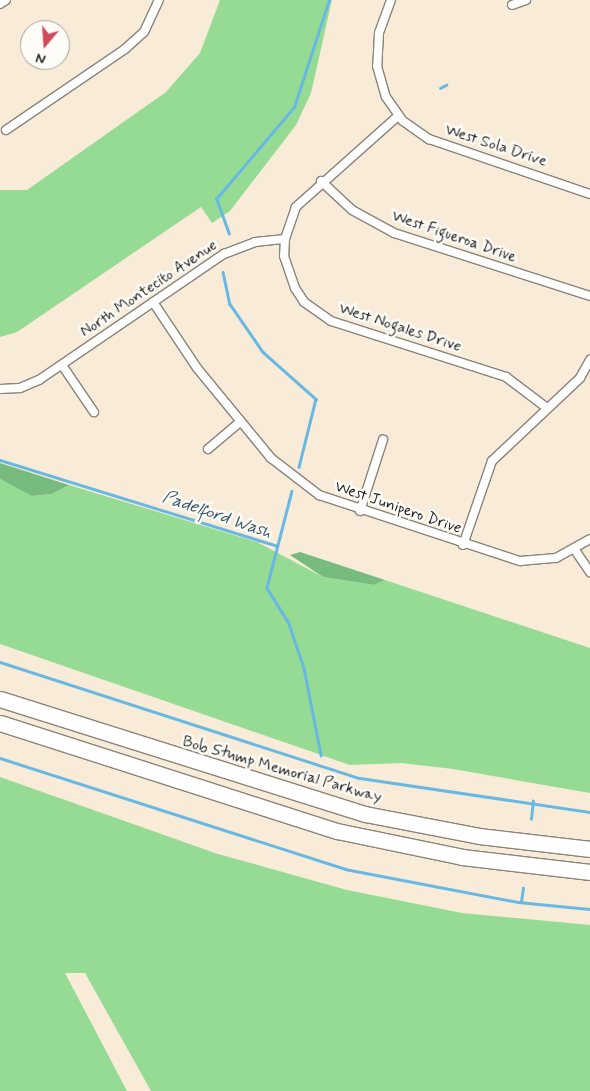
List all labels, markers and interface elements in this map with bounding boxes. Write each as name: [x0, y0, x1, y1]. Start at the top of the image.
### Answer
north arrow: [20, 20, 70, 70]
text: N: [33, 48, 48, 68]
street label: West Sola Drive: [444, 121, 548, 171]
street label: West Figueroa Drive: [389, 207, 519, 267]
street label: North Montecito Avenue: [76, 235, 222, 343]
street label: West Nogales Drive: [337, 299, 463, 357]
street label: West Junipero Drive: [332, 477, 464, 539]
water label: Padelford Wash: [159, 486, 275, 544]
street label: Bob Stump Memorial Parkway: [179, 732, 385, 808]

